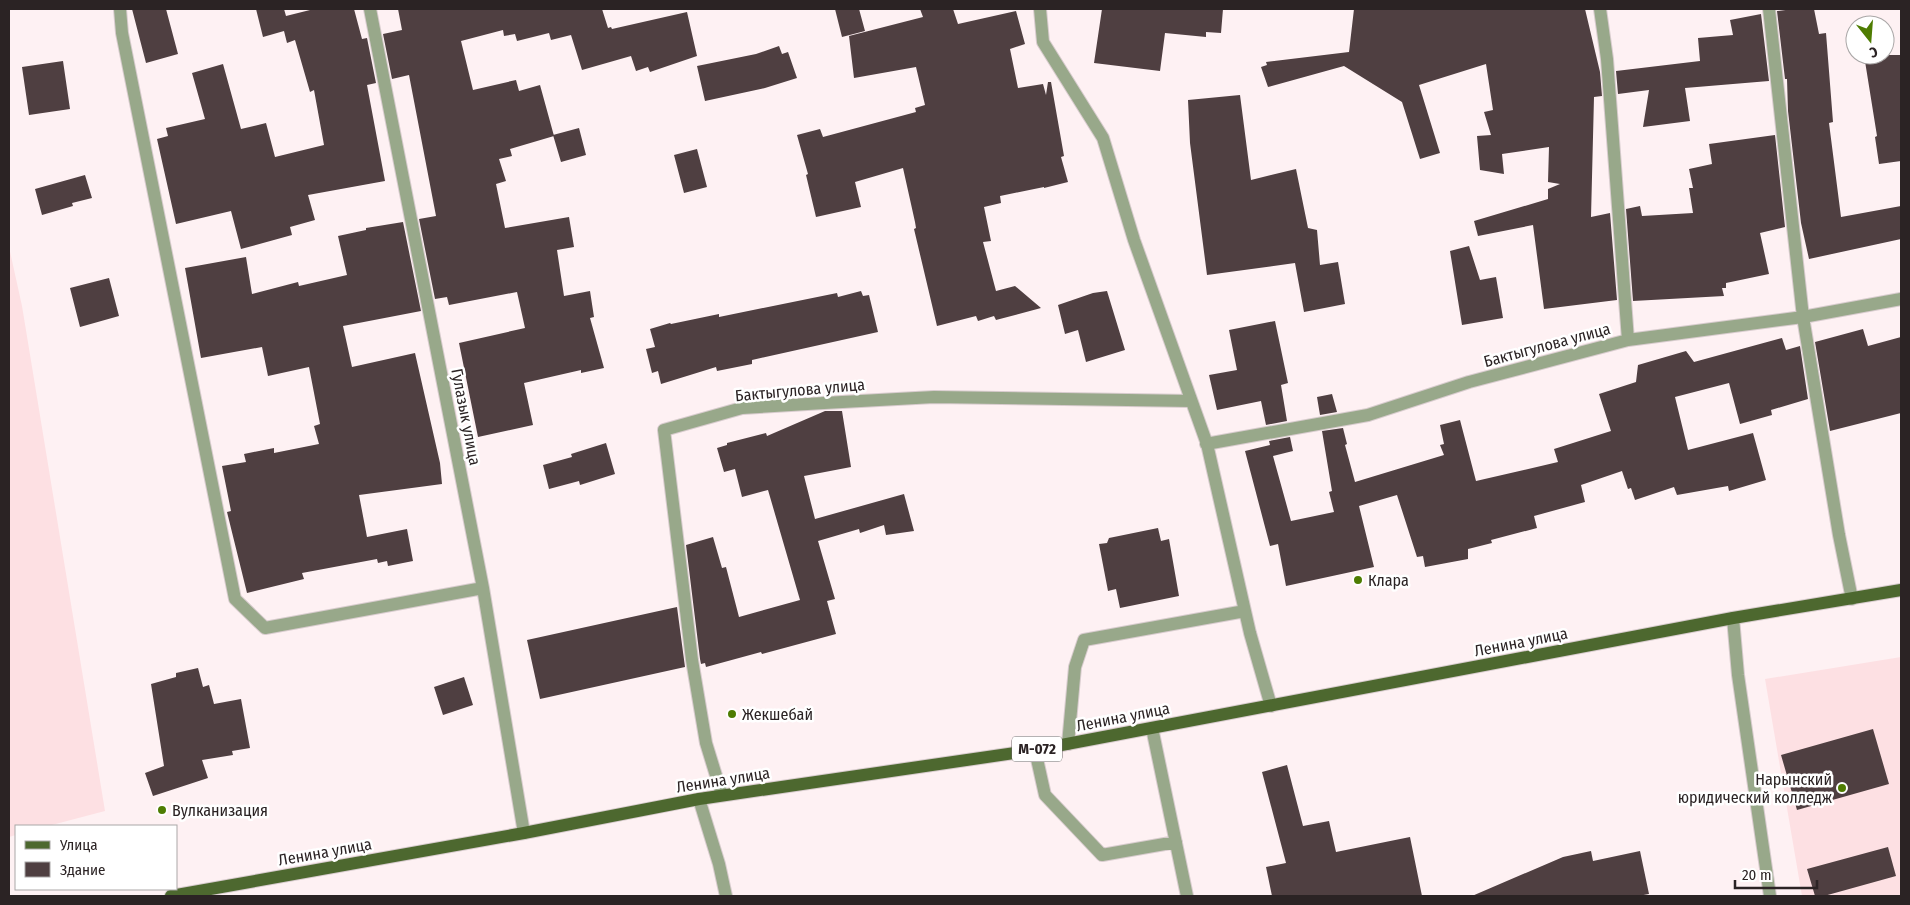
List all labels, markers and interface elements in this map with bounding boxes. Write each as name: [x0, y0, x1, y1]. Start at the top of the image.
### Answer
north arrow: [1845, 15, 1895, 65]
text: С: [1867, 43, 1880, 61]
street label: Бактыгулова улица: [1482, 319, 1613, 371]
street label: Гулазык улица: [447, 367, 485, 467]
street label: Бактыгулова улица: [734, 375, 866, 405]
place label: Клара: [1368, 571, 1409, 590]
marker: Клара: [1352, 574, 1364, 586]
street label: Ленина улица: [1473, 624, 1569, 660]
street label: Ленина улица: [1075, 699, 1171, 735]
place label: Жекшебай: [742, 705, 813, 724]
marker: Жекшебай: [726, 708, 738, 720]
road number: М-072: [1012, 736, 1062, 762]
street label: Ленина улица: [675, 763, 771, 797]
place label: Нарынский юридический колледж: [1678, 770, 1833, 807]
marker: Нарынский юридический колледж: [1836, 782, 1848, 794]
place label: Вулканизация: [172, 801, 268, 820]
marker: Вулканизация: [156, 804, 168, 816]
legend: [15, 825, 178, 890]
street label: Ленина улица: [277, 834, 373, 870]
text: Улица: [59, 836, 98, 854]
scale bar: [1735, 858, 1818, 890]
text: Здание: [60, 861, 106, 879]
text: 20 m: [1742, 866, 1772, 884]

